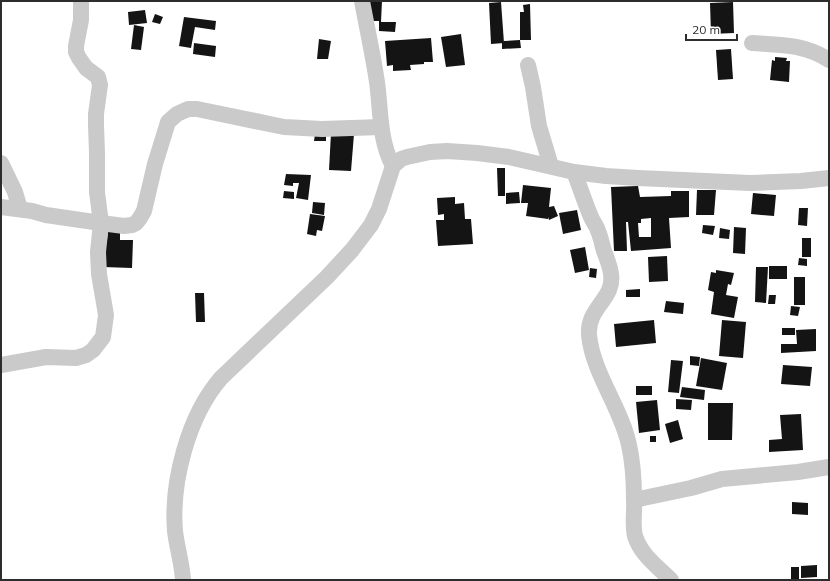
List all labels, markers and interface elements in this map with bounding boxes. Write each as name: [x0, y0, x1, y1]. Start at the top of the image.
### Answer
scale bar: [686, 16, 737, 42]
text: 20 m: [692, 22, 720, 37]

